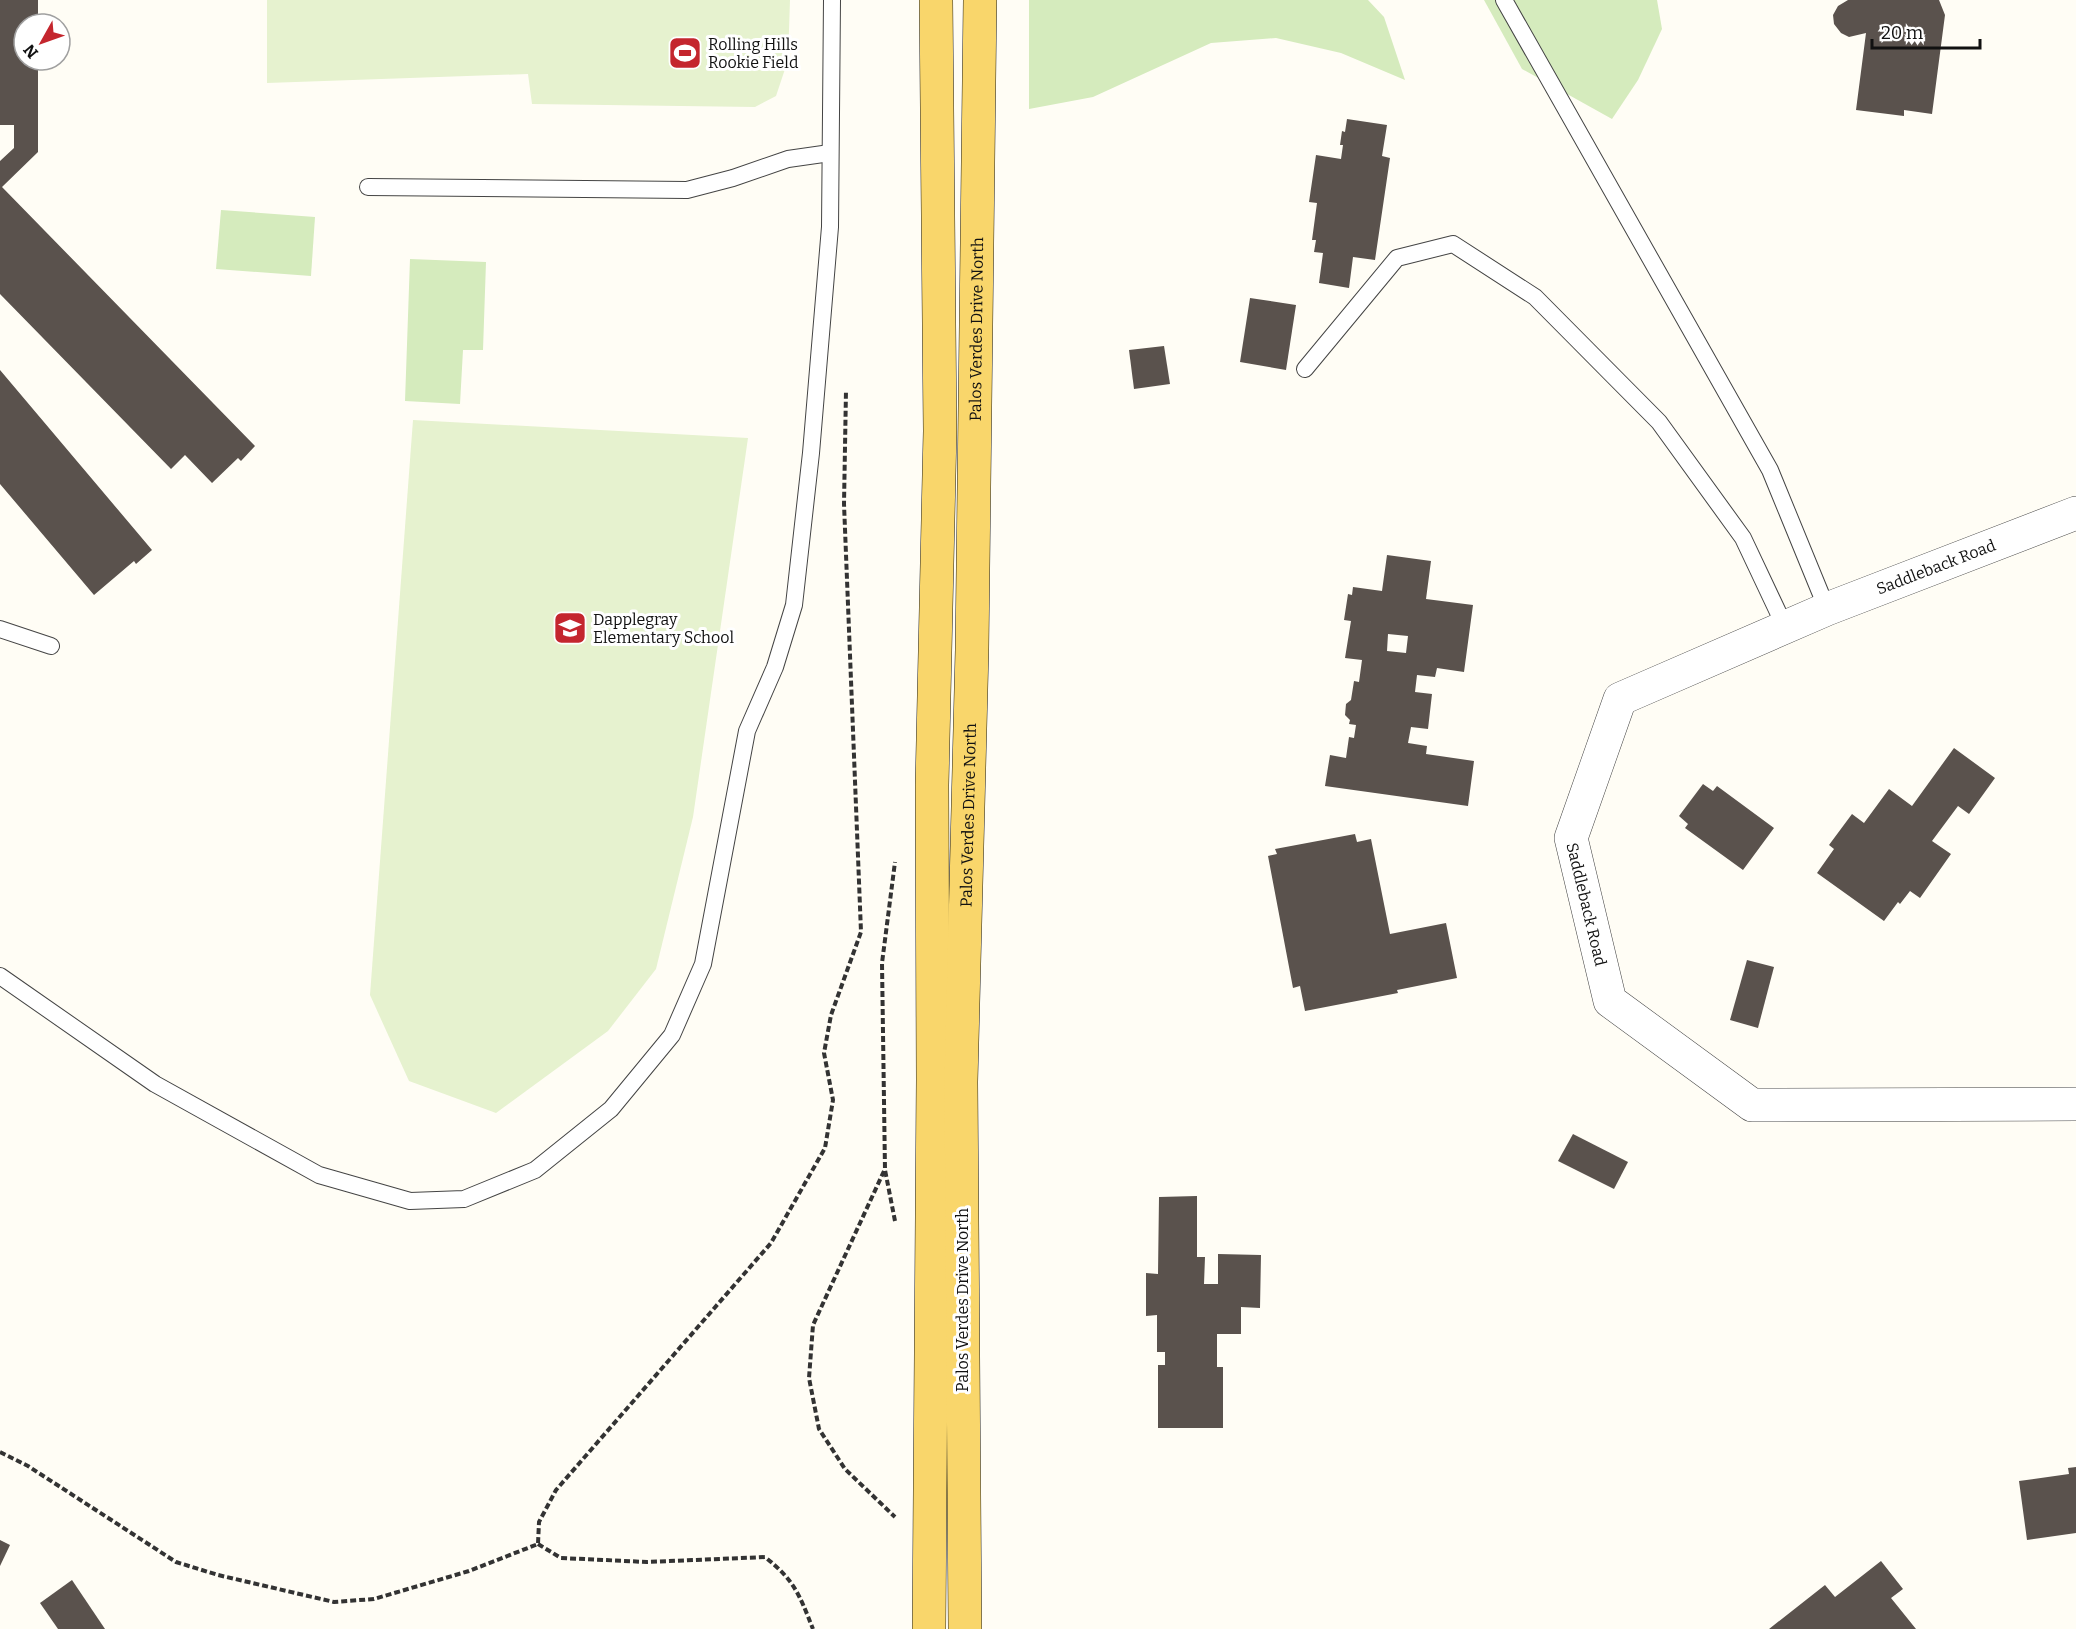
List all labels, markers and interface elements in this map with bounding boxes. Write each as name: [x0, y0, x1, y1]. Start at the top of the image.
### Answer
north arrow: [12, 12, 72, 72]
scale bar: [1872, 12, 1980, 50]
text: 20 m: [1881, 22, 1923, 44]
sports icon: Rolling Hills Rookie Field: [667, 35, 703, 71]
place label: Rolling Hills Rookie Field: [708, 35, 799, 72]
text: N: [20, 40, 42, 62]
street label: Palos Verdes Drive North: [965, 237, 987, 421]
street label: Saddleback Road: [1874, 535, 1999, 598]
school or university icon: Dapplegray Elementary School: [552, 610, 588, 646]
place label: Dapplegray Elementary School: [593, 610, 734, 647]
street label: Palos Verdes Drive North: [956, 723, 980, 907]
street label: Saddleback Road: [1563, 841, 1611, 968]
street label: Palos Verdes Drive North: [953, 1208, 972, 1392]

